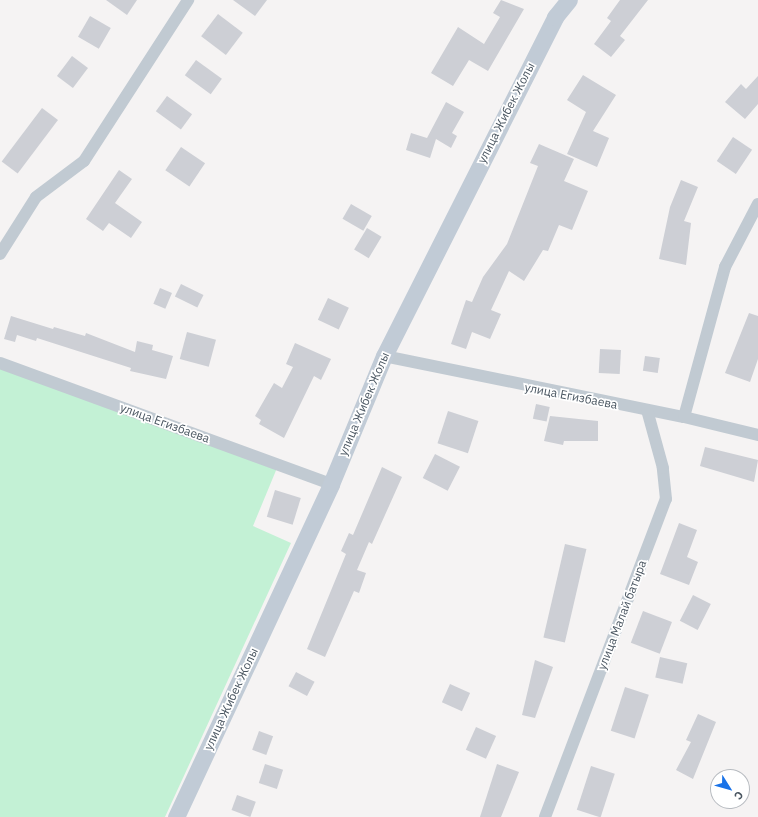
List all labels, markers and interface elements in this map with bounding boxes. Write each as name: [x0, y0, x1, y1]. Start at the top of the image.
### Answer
street label: улица Жибек Жолы: [474, 60, 538, 166]
street label: улица Жибек Жолы: [336, 350, 392, 458]
street label: улица Егизбаева: [523, 380, 619, 412]
street label: улица Егизбаева: [118, 400, 212, 446]
street label: улица Малай батыра: [594, 558, 650, 672]
street label: улица Жибек Жолы: [201, 646, 261, 752]
north arrow: [710, 769, 750, 809]
text: С: [731, 789, 747, 803]

